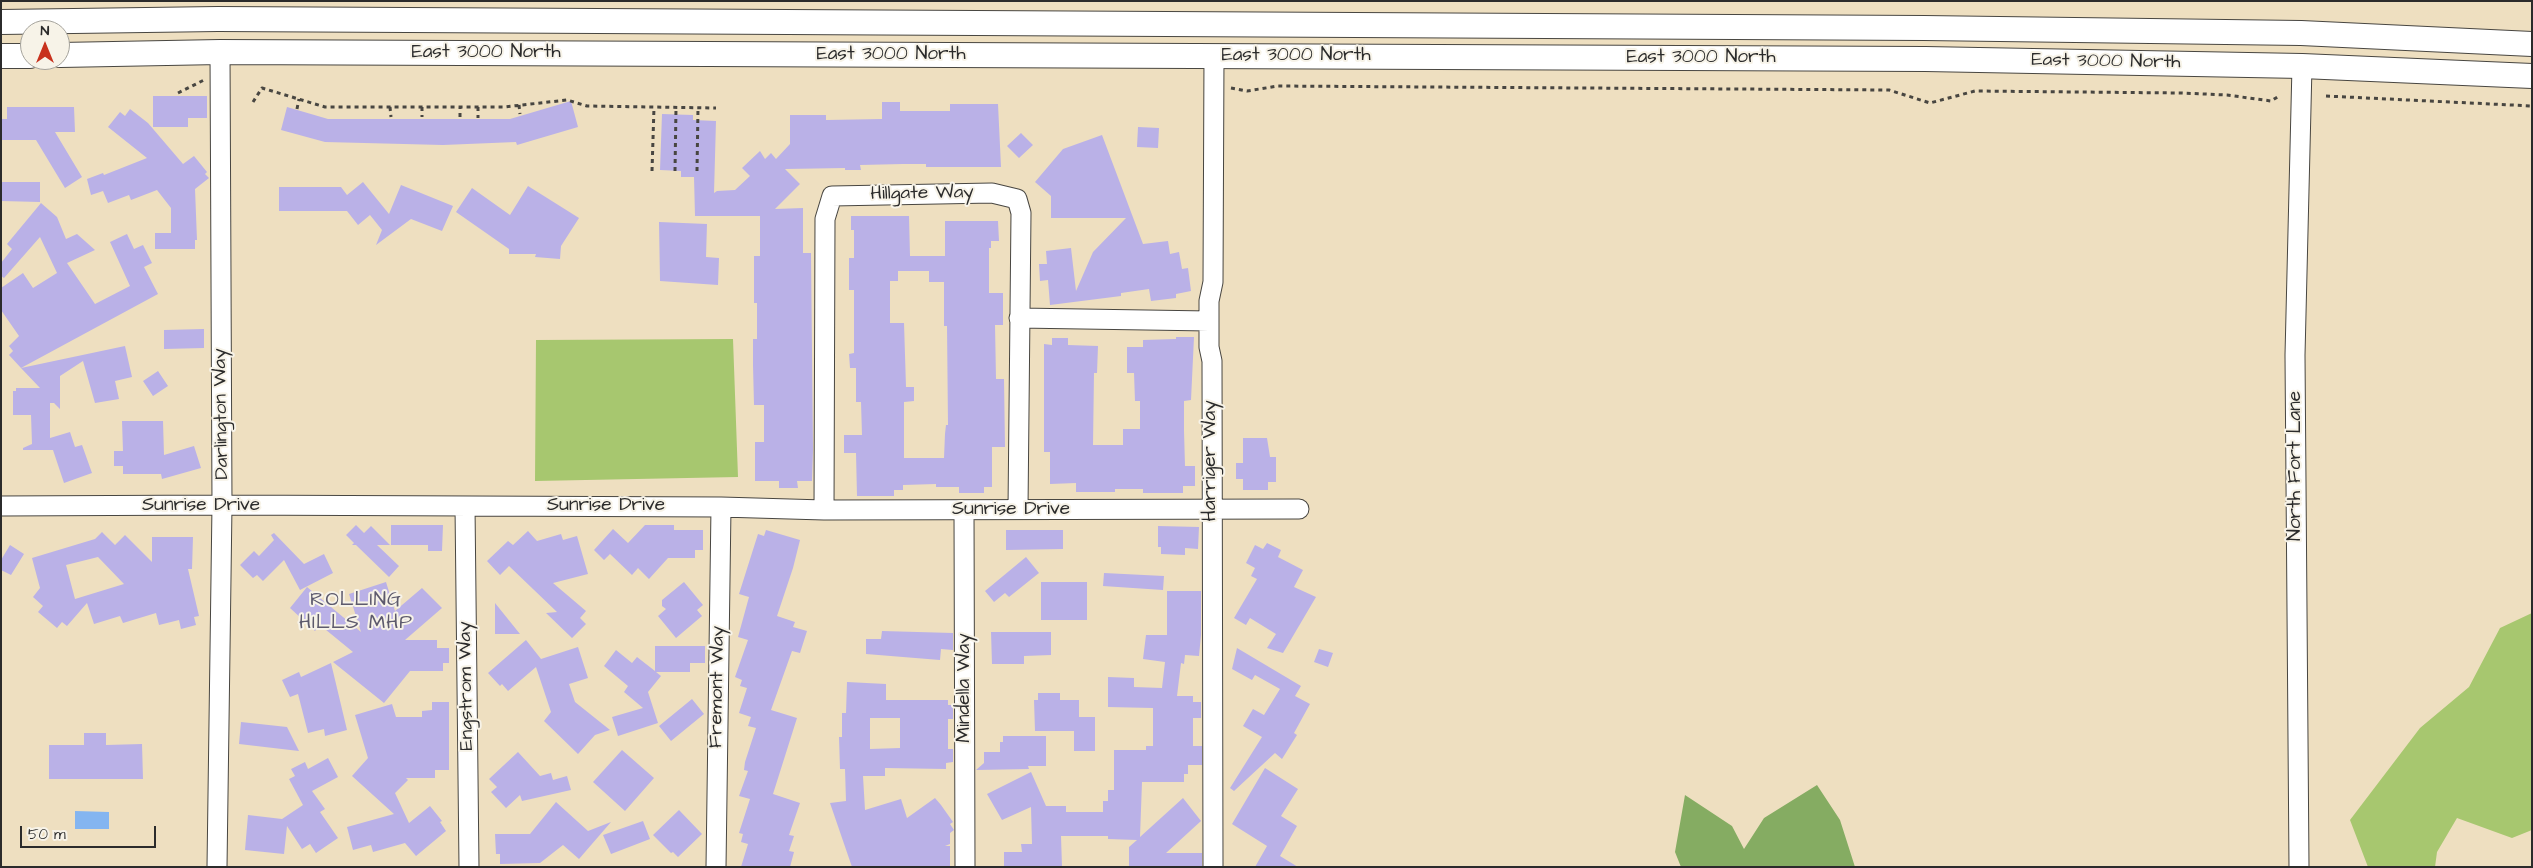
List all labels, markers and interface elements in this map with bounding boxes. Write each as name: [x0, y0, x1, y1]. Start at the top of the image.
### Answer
north arrow: [20, 20, 70, 70]
text: N: [41, 21, 49, 41]
street label: East 3000 North: [411, 42, 561, 64]
street label: East 3000 North: [816, 44, 966, 66]
street label: East 3000 North: [1221, 45, 1371, 67]
street label: East 3000 North: [1626, 47, 1776, 69]
street label: East 3000 North: [2031, 49, 2181, 75]
street label: Hillgate Way: [870, 182, 974, 206]
street label: Darlington Way: [209, 348, 235, 480]
street label: North Fort Lane: [2285, 391, 2307, 541]
street label: Harriger Way: [1200, 400, 1222, 522]
street label: Sunrise Drive: [142, 495, 260, 517]
street label: Sunrise Drive: [547, 495, 665, 517]
street label: Sunrise Drive: [952, 499, 1070, 521]
district label: ROLLING HILLS MHP: [298, 589, 414, 636]
street label: Engstrom Way: [454, 621, 480, 751]
street label: Fremont Way: [706, 626, 730, 748]
street label: Mindella Way: [954, 633, 976, 743]
scale bar: [22, 816, 159, 848]
text: 50 m: [28, 824, 66, 845]

